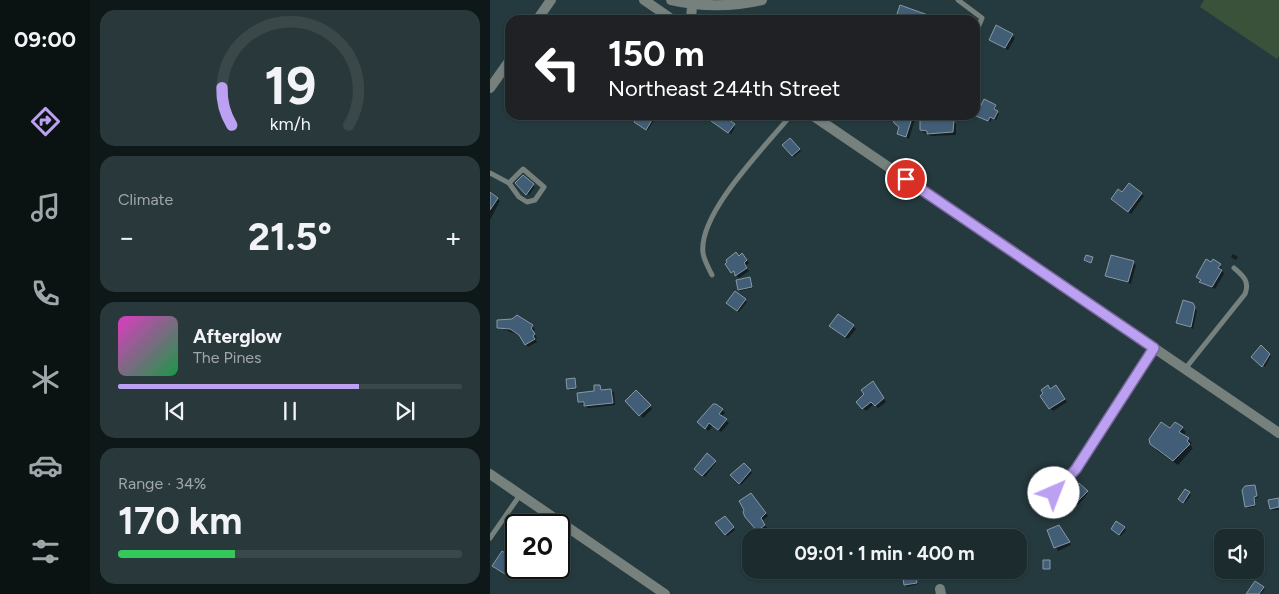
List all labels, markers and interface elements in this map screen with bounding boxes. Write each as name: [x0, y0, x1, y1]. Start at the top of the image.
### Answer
text: 09:00: [14, 26, 76, 53]
text: 150 m: [608, 33, 705, 75]
icon: left: [525, 35, 590, 100]
text: 19: [264, 55, 316, 117]
text: Northeast 244th Street: [608, 75, 840, 102]
icon: directions: [28, 104, 63, 139]
text: km/h: [270, 113, 310, 134]
pin: [885, 158, 927, 200]
icon: arrive: [892, 165, 920, 193]
icon: music: [28, 190, 63, 225]
text: Climate: [118, 190, 173, 209]
text: 21.5°: [248, 214, 332, 260]
text: −: [118, 220, 135, 254]
text: +: [445, 220, 462, 254]
icon: phone: [28, 276, 63, 311]
text: Afterglow: [193, 325, 282, 348]
text: The Pines: [193, 348, 262, 367]
icon: climate: [28, 362, 63, 397]
icon: previous: [161, 397, 189, 425]
icon: pause: [276, 397, 304, 425]
icon: next: [391, 397, 419, 425]
icon: car: [28, 448, 63, 483]
position arrow: [1027, 466, 1079, 518]
text: Range · 34%: [118, 474, 206, 493]
text: 170 km: [118, 498, 242, 544]
speed limit sign: 20: [505, 514, 570, 579]
map controls: [1214, 529, 1264, 579]
button: sound: [1214, 529, 1264, 579]
icon: filters: [28, 534, 63, 569]
text: 09:01 · 1 min · 400 m: [795, 542, 974, 565]

